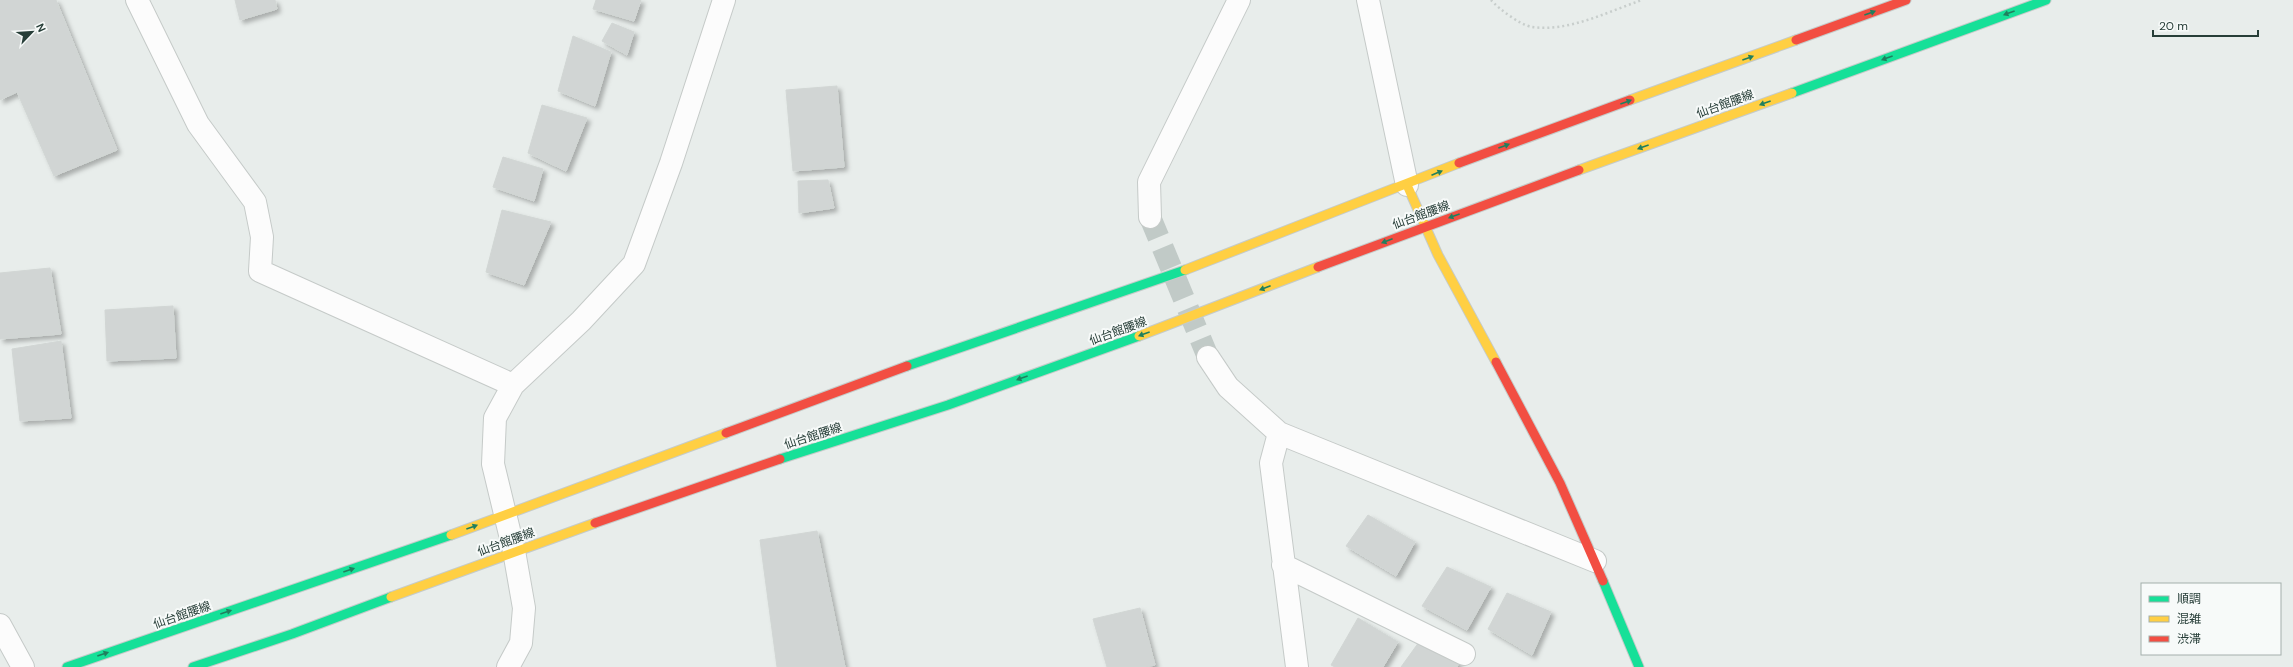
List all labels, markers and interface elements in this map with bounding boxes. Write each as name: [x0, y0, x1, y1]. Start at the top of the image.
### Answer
one-way arrow: [1865, 10, 1877, 16]
one-way arrow: [2003, 11, 2015, 17]
north arrow: [12, 12, 52, 52]
scale bar: [2153, 12, 2258, 38]
text: 20 m: [2159, 18, 2188, 34]
text: N: [33, 21, 49, 34]
one-way arrow: [1742, 54, 1754, 60]
one-way arrow: [1880, 55, 1892, 61]
street label: 仙台館腰線: [1694, 86, 1756, 122]
one-way arrow: [1620, 99, 1632, 105]
one-way arrow: [1758, 100, 1770, 106]
one-way arrow: [1498, 143, 1510, 149]
one-way arrow: [1636, 145, 1648, 151]
one-way arrow: [1431, 169, 1443, 176]
street label: 仙台館腰線: [1390, 197, 1452, 233]
one-way arrow: [1448, 213, 1460, 219]
one-way arrow: [1380, 239, 1392, 245]
one-way arrow: [1259, 285, 1271, 291]
street label: 仙台館腰線: [1087, 313, 1149, 349]
one-way arrow: [1138, 332, 1150, 338]
one-way arrow: [1015, 376, 1027, 382]
street label: 仙台館腰線: [782, 419, 844, 453]
one-way arrow: [466, 523, 478, 529]
street label: 仙台館腰線: [475, 524, 537, 560]
one-way arrow: [344, 567, 356, 573]
legend: [2141, 583, 2281, 655]
text: 順調: [2177, 591, 2201, 607]
street label: 仙台館腰線: [151, 598, 213, 632]
one-way arrow: [221, 609, 233, 615]
text: 混雑: [2177, 611, 2201, 627]
text: 渋滞: [2177, 631, 2201, 647]
one-way arrow: [98, 651, 110, 657]

